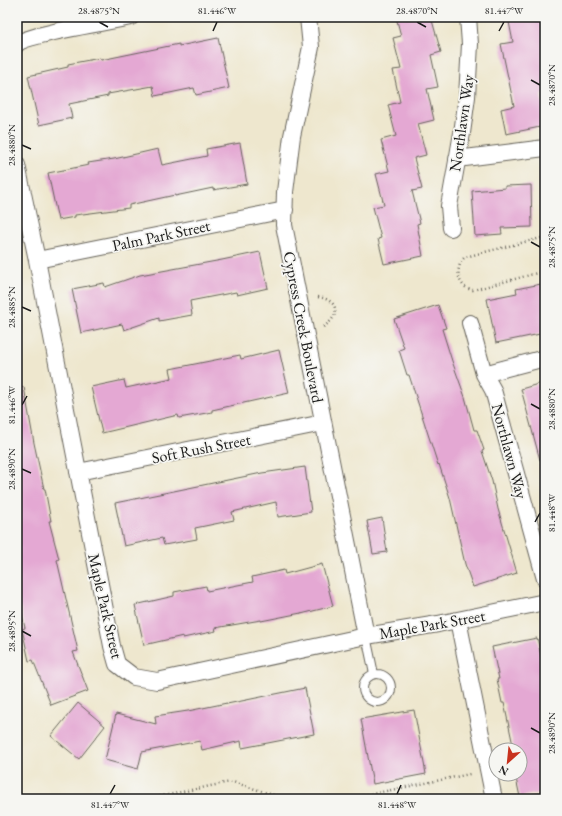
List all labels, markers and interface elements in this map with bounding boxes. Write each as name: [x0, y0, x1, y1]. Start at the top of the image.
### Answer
text: 28.4875°N: [78, 4, 120, 17]
text: 81.446°W: [198, 4, 237, 17]
text: 28.4870°N: [396, 4, 438, 17]
text: 81.447°W: [485, 4, 524, 17]
text: 28.4870°N: [545, 64, 558, 106]
street label: Northlawn Way: [444, 72, 479, 173]
text: 28.4880°N: [5, 124, 18, 166]
street label: Palm Park Street: [110, 215, 212, 256]
text: 28.4875°N: [545, 226, 558, 268]
street label: Cypress Creek Boulevard: [279, 250, 329, 406]
text: 28.4885°N: [5, 286, 18, 328]
text: 81.446°W: [5, 385, 18, 424]
text: 28.4880°N: [545, 388, 558, 430]
street label: Northlawn Way: [487, 401, 533, 502]
street label: Soft Rush Street: [150, 429, 252, 468]
text: 28.4890°N: [5, 448, 18, 490]
text: 81.448°W: [545, 493, 558, 532]
street label: Maple Park Street: [83, 551, 128, 661]
street label: Maple Park Street: [377, 605, 487, 644]
text: 28.4895°N: [5, 610, 18, 652]
text: 28.4890°N: [545, 712, 558, 754]
north arrow: [488, 742, 528, 782]
text: N: [496, 763, 511, 779]
text: 81.447°W: [91, 798, 130, 811]
text: 81.448°W: [378, 798, 417, 811]

